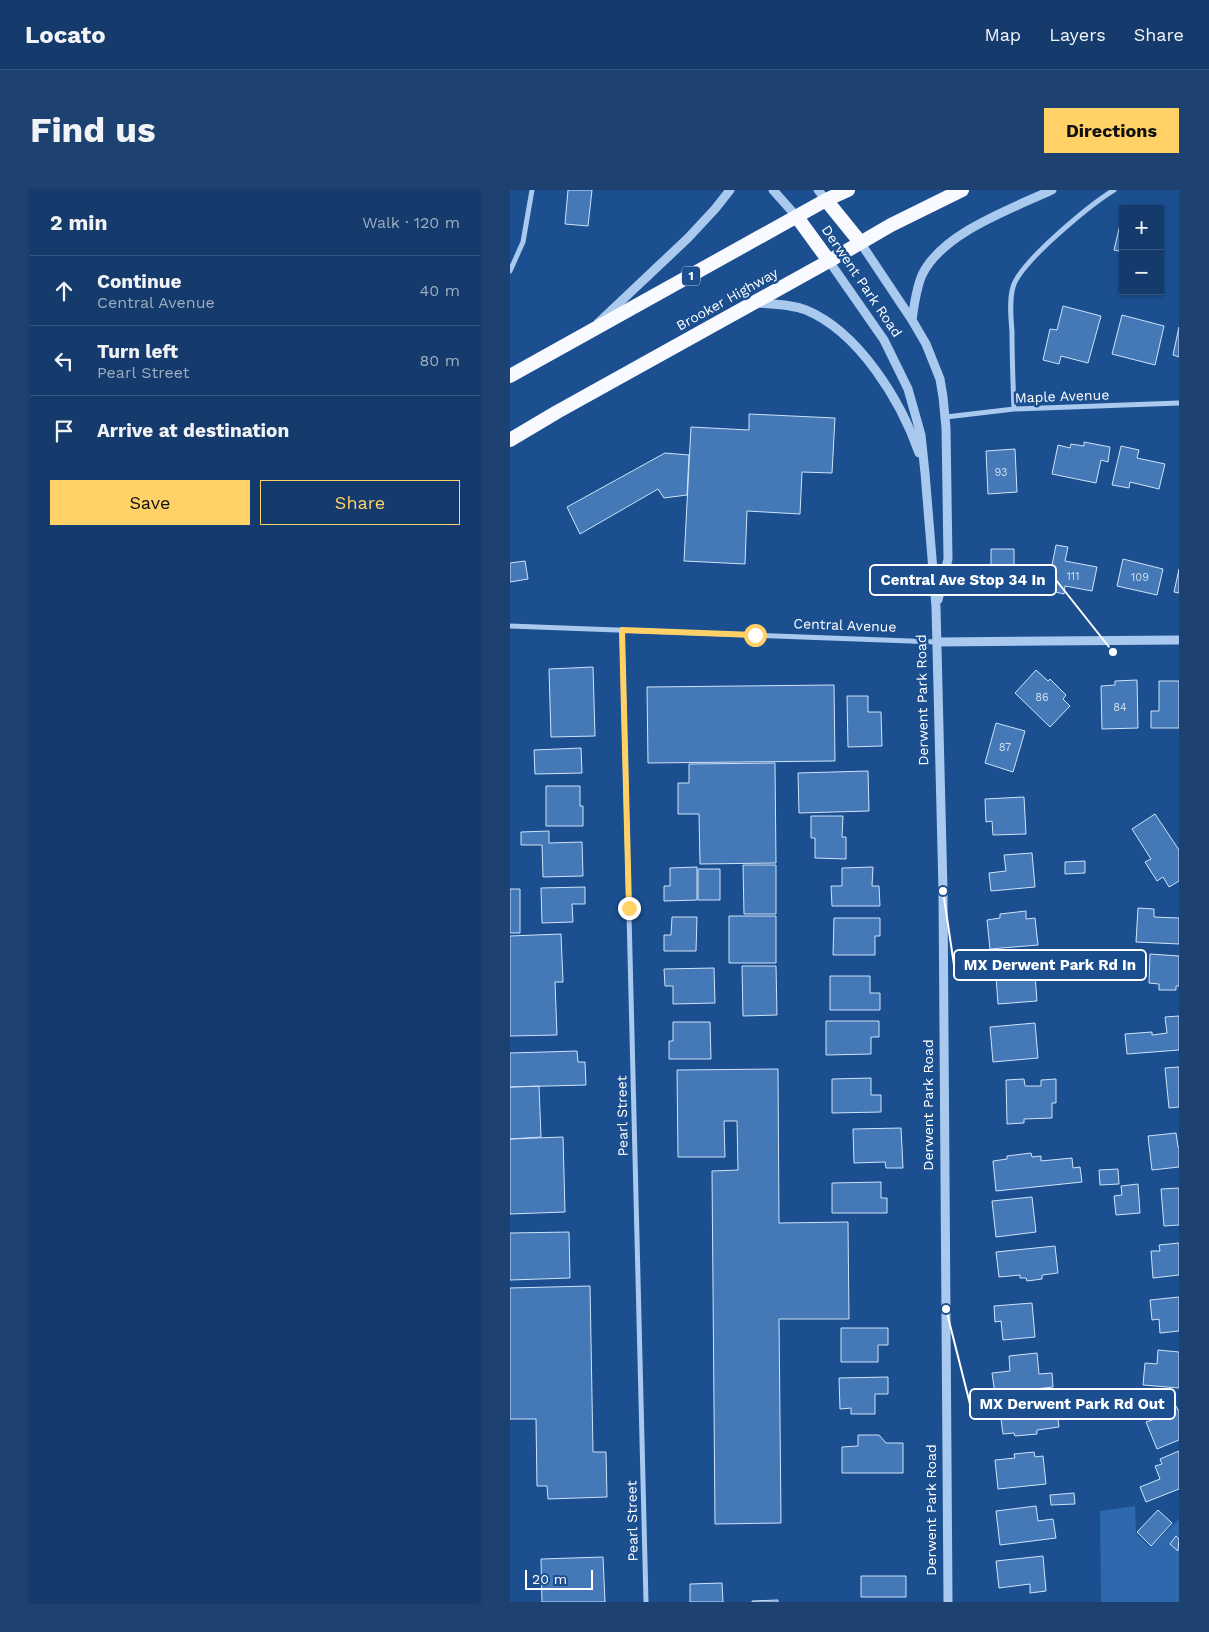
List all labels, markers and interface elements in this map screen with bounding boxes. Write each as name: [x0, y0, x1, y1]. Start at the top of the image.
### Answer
text: Locato: [25, 21, 106, 49]
text: Map: [984, 24, 1021, 45]
text: Layers: [1049, 24, 1106, 45]
text: Share: [1134, 24, 1184, 45]
button: Directions: [1044, 108, 1179, 153]
text: Find us: [30, 109, 156, 151]
map controls: [1119, 205, 1164, 295]
button: +: [1119, 205, 1164, 250]
text: 2 min: [50, 210, 107, 235]
text: Walk · 120 m: [362, 213, 460, 232]
street label: Derwent Park Road: [819, 222, 905, 340]
button: −: [1119, 250, 1164, 295]
street label: Brooker Highway: [673, 264, 781, 334]
road number: 1: [682, 266, 700, 285]
text: Continue: [97, 270, 181, 293]
icon: ahead: [50, 277, 78, 305]
text: 40 m: [420, 281, 460, 300]
text: Central Avenue: [97, 293, 215, 312]
text: Turn left: [97, 340, 178, 363]
icon: left: [50, 347, 78, 375]
text: 80 m: [419, 351, 460, 370]
text: Pearl Street: [97, 363, 189, 382]
street label: Maple Avenue: [1014, 386, 1110, 406]
icon: arrive: [50, 417, 78, 445]
text: Arrive at destination: [97, 419, 289, 442]
house number: 93: [995, 466, 1007, 479]
button: Save: [50, 480, 250, 525]
button: Share: [260, 480, 460, 525]
callout: Central Ave Stop 34 In: [870, 565, 1056, 595]
house number: 111: [1067, 570, 1079, 583]
text: Central Ave Stop 34 In: [881, 571, 1045, 589]
house number: 109: [1131, 571, 1149, 584]
street label: Central Avenue: [793, 615, 897, 635]
route start: [744, 624, 767, 647]
street label: Derwent Park Road: [913, 634, 931, 766]
house number: 86: [1035, 691, 1049, 704]
house number: 84: [1113, 701, 1127, 714]
house number: 87: [999, 741, 1011, 754]
route end: [618, 897, 641, 920]
callout: MX Derwent Park Rd In: [954, 950, 1146, 980]
text: MX Derwent Park Rd In: [964, 956, 1136, 974]
street label: Derwent Park Road: [920, 1039, 936, 1171]
street label: Pearl Street: [613, 1075, 631, 1157]
callout: MX Derwent Park Rd Out: [970, 1389, 1175, 1419]
text: MX Derwent Park Rd Out: [979, 1395, 1165, 1413]
street label: Derwent Park Road: [923, 1444, 939, 1576]
street label: Pearl Street: [623, 1480, 641, 1562]
scale bar: [525, 1567, 592, 1590]
text: 20 m: [532, 1571, 567, 1587]

